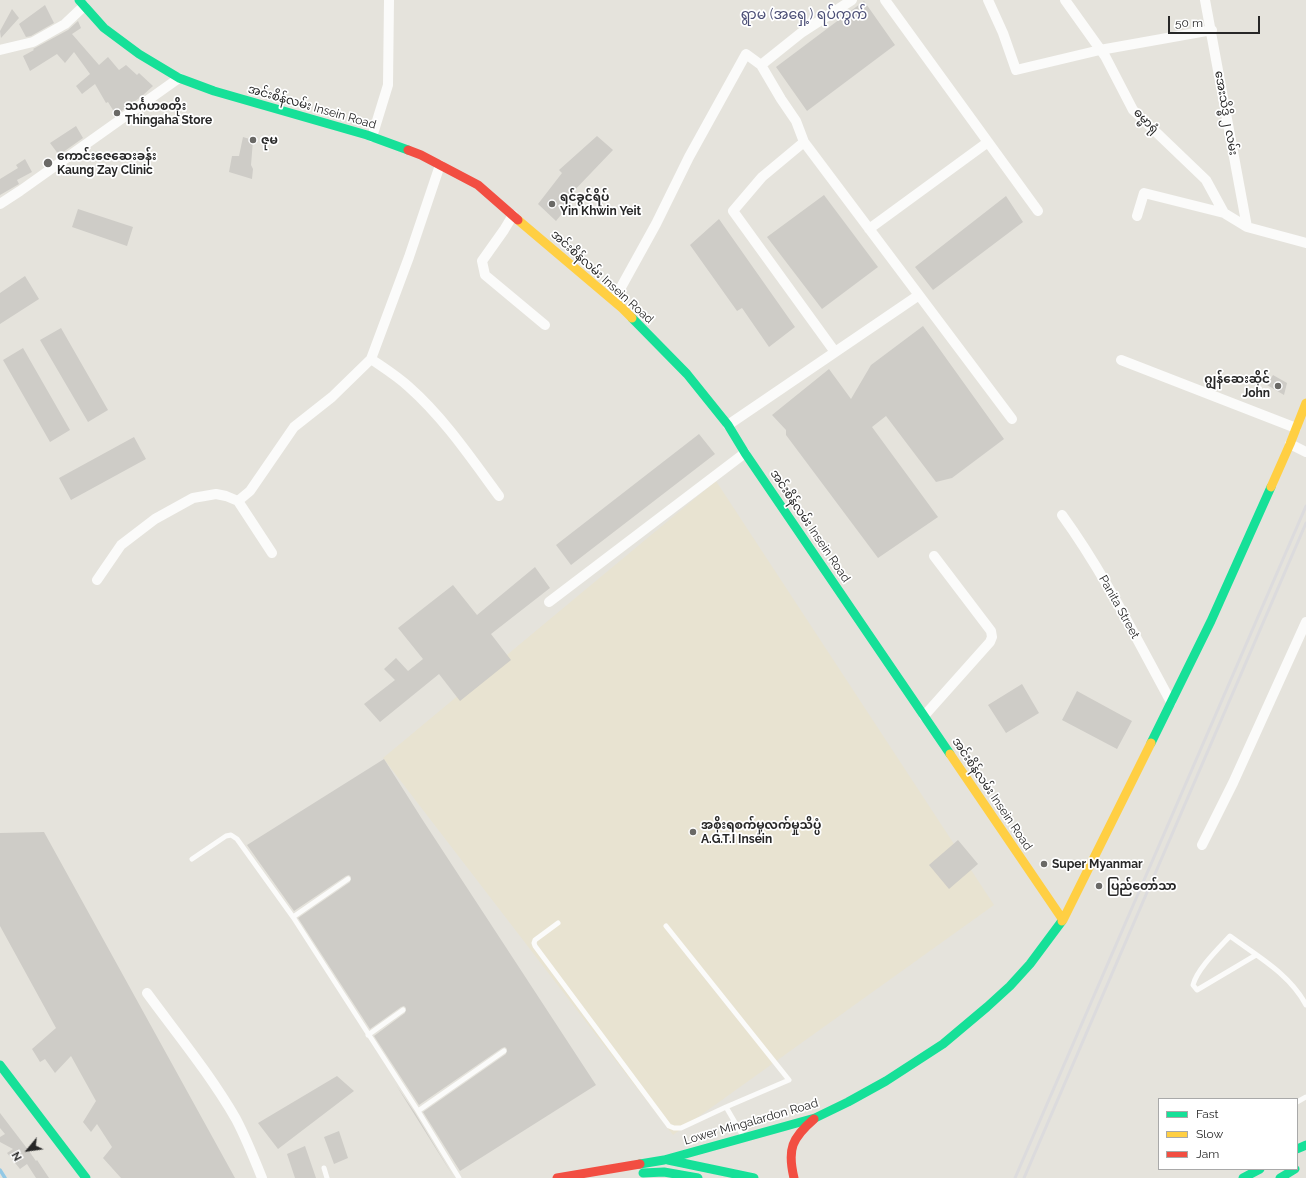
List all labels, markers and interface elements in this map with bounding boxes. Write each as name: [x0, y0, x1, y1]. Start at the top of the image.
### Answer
district label: ရွာမ (အရှေ့) ရပ်ကွက်: [741, 7, 867, 23]
scale bar: [1170, 8, 1262, 34]
text: 50 m: [1175, 16, 1203, 30]
street label: အေးသိဒ္ဓိ ၂ လမ်း: [1211, 70, 1241, 156]
street label: အင်းစိန်လမ်း Insein Road: [246, 82, 378, 132]
place label: သင်္ဂဟစတိုး Thingaha Store: [125, 99, 212, 127]
street label: ဓမ္မာရုံ: [1130, 105, 1162, 137]
marker: သင်္ဂဟစတိုး Thingaha Store: [112, 108, 122, 118]
place label: ဇုမ: [261, 133, 278, 147]
marker: ဇုမ: [248, 135, 258, 145]
place label: ကောင်းဇေဆေးခန်း Kaung Zay Clinic: [57, 149, 157, 177]
marker: ကောင်းဇေဆေးခန်း Kaung Zay Clinic: [42, 157, 54, 169]
place label: ရင်ခွင်ရိပ် Yin Khwin Yeit: [560, 190, 641, 218]
marker: ရင်ခွင်ရိပ် Yin Khwin Yeit: [547, 199, 557, 209]
street label: အင်းစိန်လမ်း Insein Road: [548, 227, 656, 327]
place label: ဂျွန်ဆေးဆိုင် John: [1204, 372, 1270, 400]
marker: ဂျွန်ဆေးဆိုင် John: [1273, 381, 1283, 391]
street label: အင်းစိန်လမ်း Insein Road: [767, 467, 853, 585]
street label: Panita Street: [1096, 573, 1142, 641]
street label: အင်းစိန်လမ်း Insein Road: [949, 735, 1035, 853]
place label: အစိုးရစက်မှုလက်မှုသိပ္ပံ A.G.T.I Insein: [701, 818, 821, 846]
marker: အစိုးရစက်မှုလက်မှုသိပ္ပံ A.G.T.I Insein: [688, 827, 698, 837]
place label: Super Myanmar: [1052, 857, 1143, 871]
marker: Super Myanmar: [1039, 859, 1049, 869]
place label: ပြည်တော်သာ: [1107, 879, 1176, 893]
marker: ပြည်တော်သာ: [1094, 881, 1104, 891]
street label: Lower Mingalardon Road: [682, 1096, 820, 1148]
legend: [1158, 1098, 1298, 1170]
text: Fast: [1196, 1107, 1219, 1121]
text: Slow: [1196, 1127, 1223, 1141]
north arrow: [8, 1130, 48, 1170]
text: Jam: [1196, 1147, 1219, 1161]
text: N: [9, 1149, 25, 1163]

